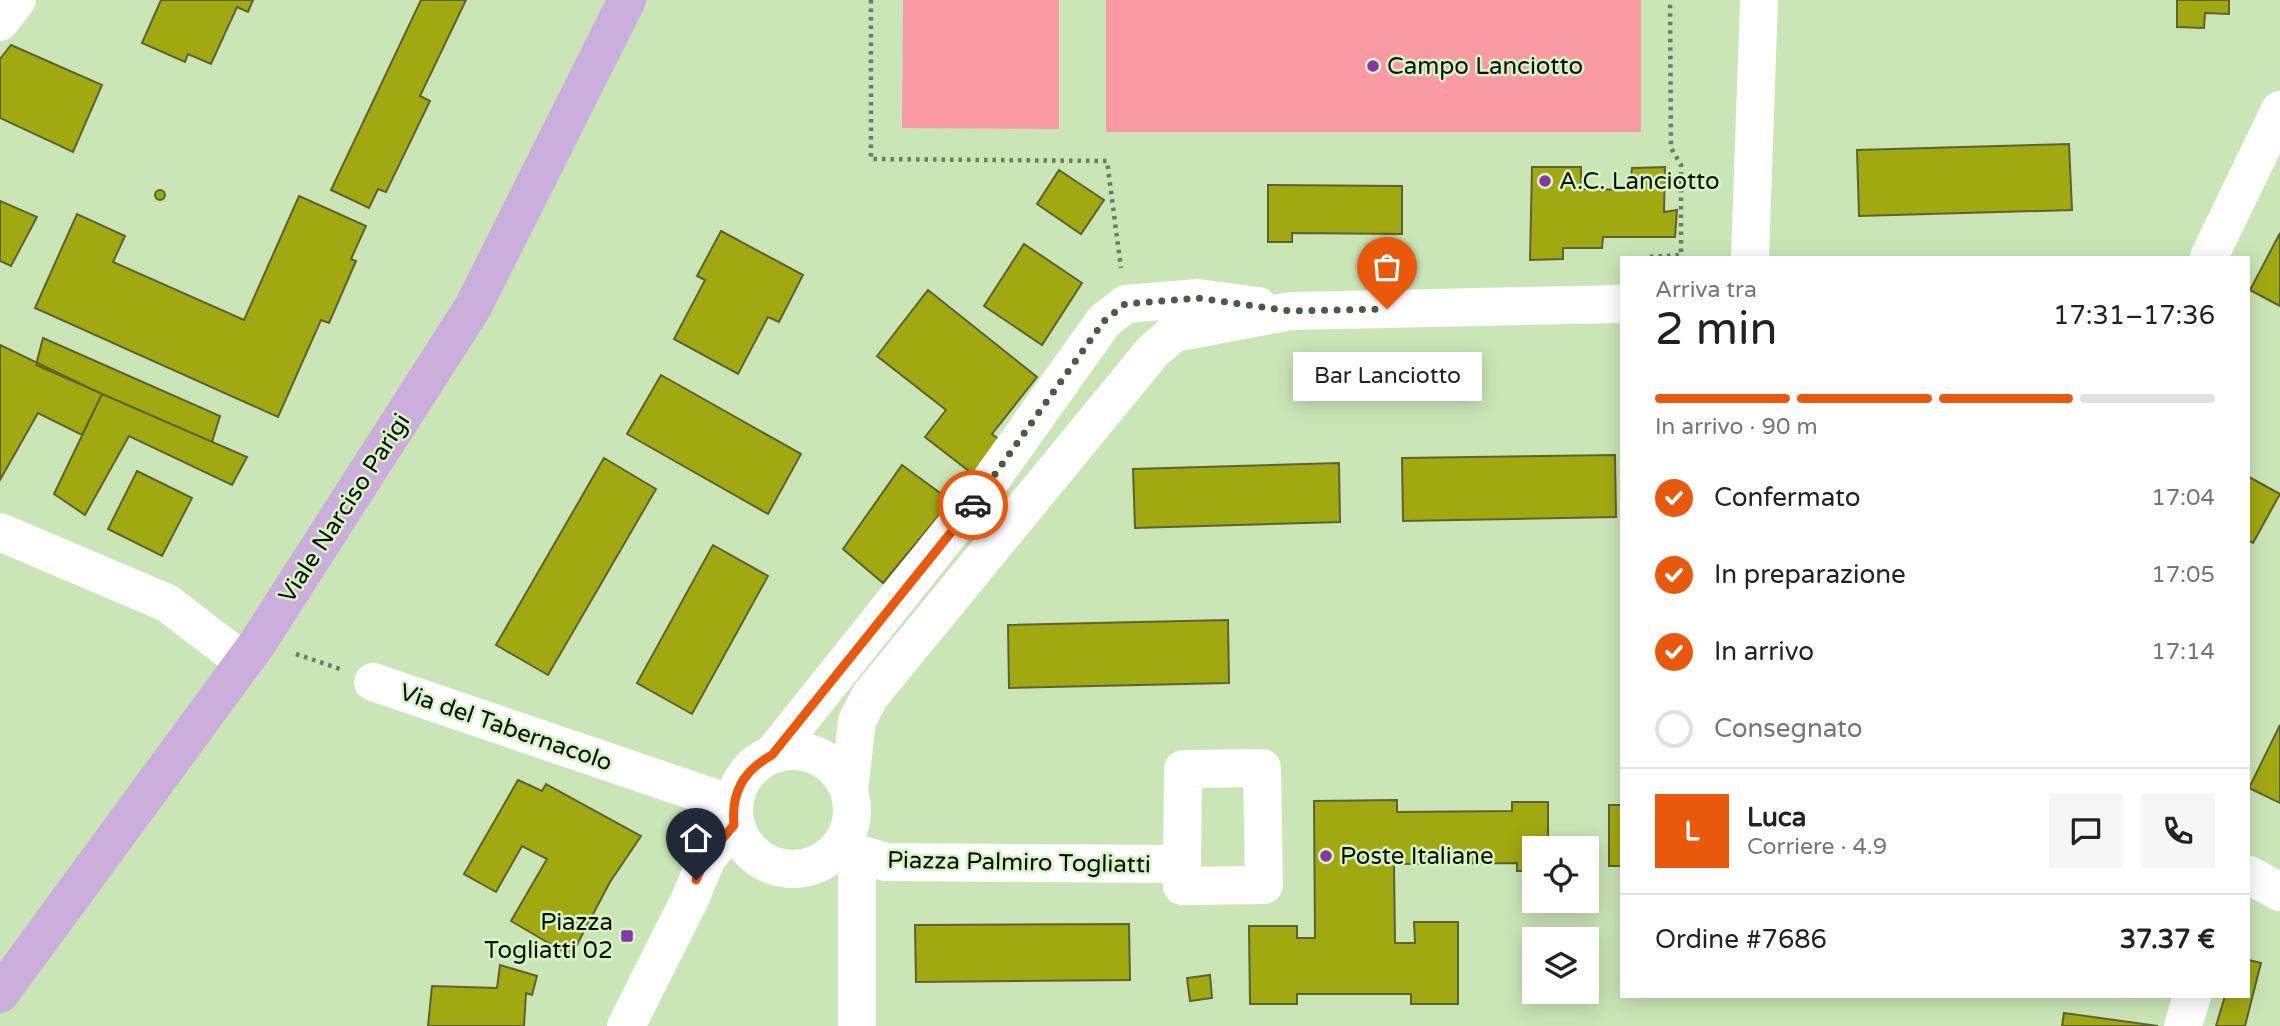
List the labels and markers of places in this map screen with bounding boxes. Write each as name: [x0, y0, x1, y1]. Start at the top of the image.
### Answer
place label: Campo Lanciotto: [1387, 52, 1583, 81]
marker: Campo Lanciotto: [1365, 58, 1381, 74]
place label: A.C. Lanciotto: [1559, 167, 1720, 196]
marker: A.C. Lanciotto: [1537, 173, 1553, 189]
pin: [1357, 237, 1417, 309]
callout: Bar Lanciotto: [1292, 351, 1482, 400]
pin: [666, 808, 726, 880]
place label: Poste Italiane: [1340, 842, 1494, 871]
marker: Poste Italiane: [1318, 848, 1334, 864]
place label: Piazza Togliatti 02: [484, 908, 613, 965]
marker: Piazza Togliatti 02: [619, 928, 635, 944]

